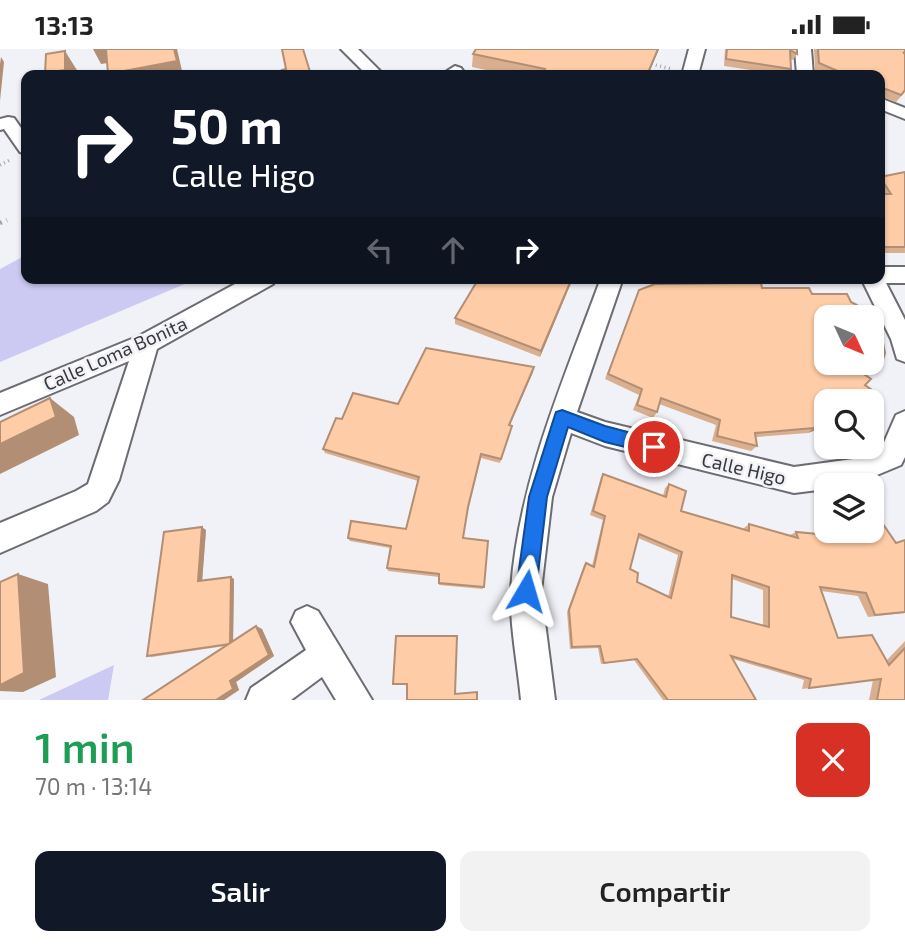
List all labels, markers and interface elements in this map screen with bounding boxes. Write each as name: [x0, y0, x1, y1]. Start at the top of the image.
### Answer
text: 13:13: [35, 9, 94, 40]
text: 50 m: [171, 95, 283, 154]
icon: right: [56, 98, 147, 189]
text: Calle Higo: [171, 155, 315, 193]
icon: left: [361, 231, 399, 269]
icon: ahead: [434, 231, 472, 269]
icon: right: [507, 231, 545, 269]
north arrow: [814, 305, 884, 375]
map controls: [814, 305, 884, 543]
street label: Calle Loma Bonita: [40, 311, 190, 395]
button: search: [814, 389, 884, 459]
pin: [624, 417, 684, 477]
icon: arrive: [635, 428, 673, 466]
street label: Calle Higo: [700, 447, 788, 489]
button: layers: [814, 473, 884, 543]
position arrow: [489, 554, 563, 628]
text: 1 min: [35, 721, 135, 771]
button: close: [796, 723, 870, 797]
text: 70 m · 13:14: [35, 772, 152, 800]
button: Salir: [35, 851, 446, 931]
button: Compartir: [460, 851, 870, 931]

